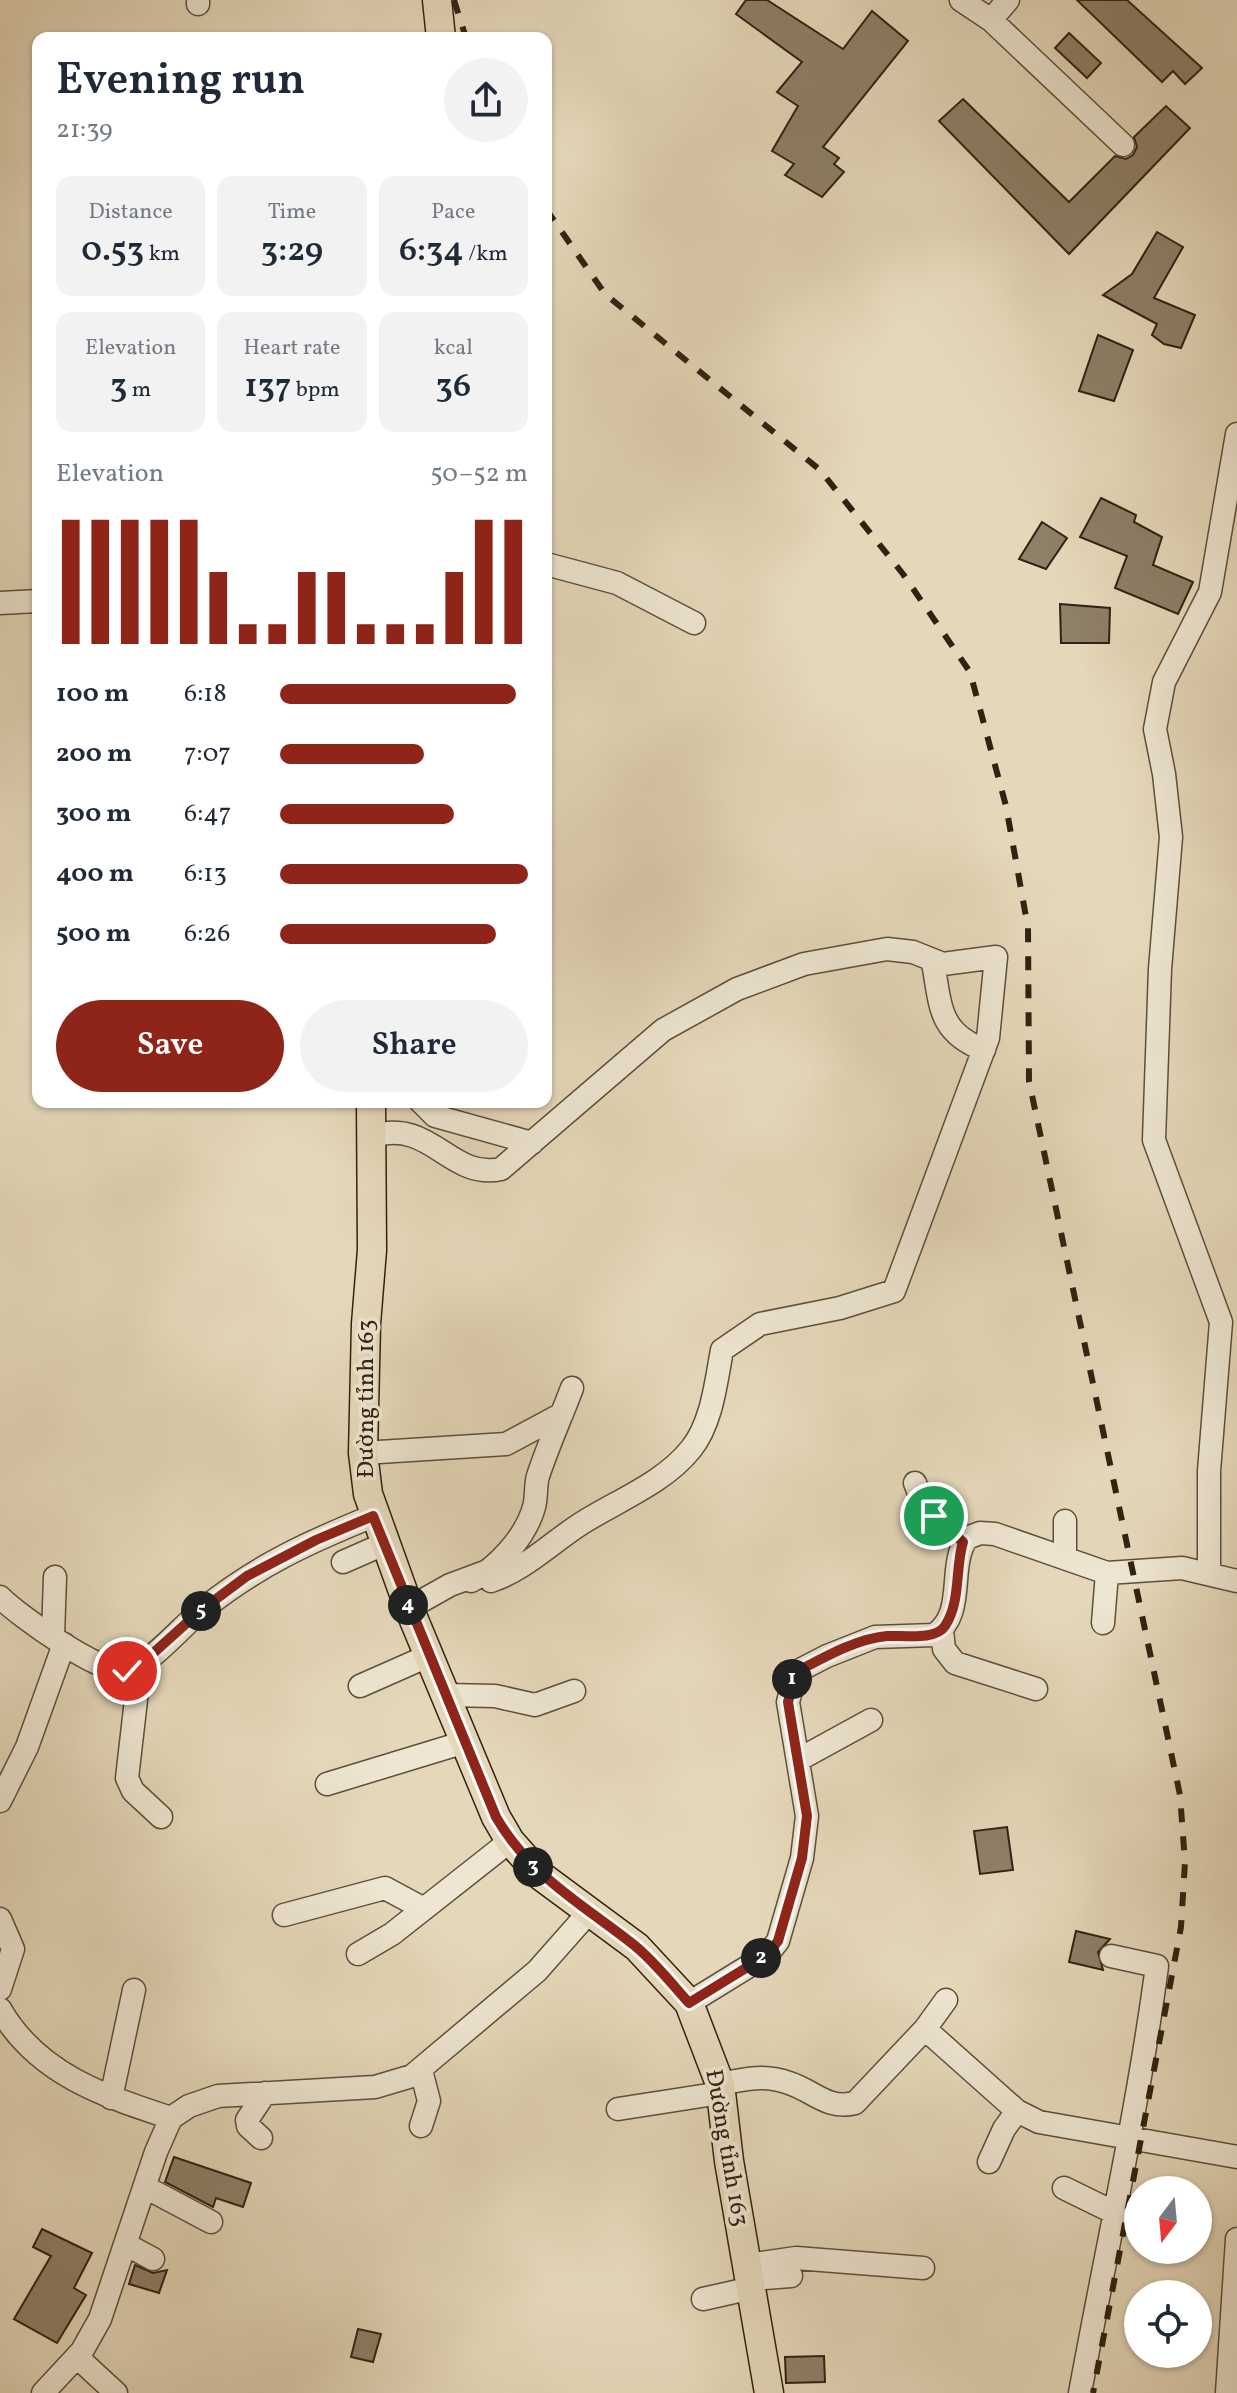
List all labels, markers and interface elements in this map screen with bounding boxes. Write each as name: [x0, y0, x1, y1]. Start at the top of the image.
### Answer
text: Evening run: [56, 51, 305, 112]
button: share: [444, 58, 528, 142]
text: 21:39: [56, 112, 113, 148]
text: Distance: [89, 197, 173, 228]
text: Time: [268, 197, 316, 228]
text: Pace: [431, 197, 475, 228]
text: 0.53: [81, 228, 144, 275]
text: 3:29: [261, 228, 323, 275]
text: 6:34: [399, 228, 464, 275]
text: km: [144, 239, 180, 270]
text: /km: [464, 239, 508, 270]
text: Elevation: [85, 333, 176, 364]
text: Heart rate: [243, 333, 341, 364]
text: kcal: [434, 333, 473, 364]
text: 3: [110, 364, 127, 411]
text: 137: [244, 364, 291, 411]
text: 36: [436, 364, 471, 411]
text: m: [127, 375, 151, 406]
text: bpm: [291, 375, 340, 406]
text: Elevation: [56, 456, 164, 492]
text: 50–52 m: [430, 456, 528, 492]
text: 100 m: [56, 676, 129, 712]
text: 6:18: [184, 676, 227, 712]
text: 200 m: [56, 736, 132, 772]
text: 7:07: [184, 736, 231, 772]
text: 300 m: [56, 796, 132, 832]
text: 6:47: [184, 796, 231, 832]
text: 400 m: [56, 856, 134, 892]
text: 6:13: [184, 856, 227, 892]
text: 500 m: [56, 916, 131, 952]
text: 6:26: [184, 916, 230, 952]
button: Save: [56, 1000, 284, 1092]
button: Share: [300, 1000, 528, 1092]
street label: Đường tỉnh 163: [350, 1320, 384, 1478]
pin: [900, 1482, 968, 1550]
icon: arrive: [912, 1494, 956, 1538]
pin: 4: [388, 1585, 428, 1625]
text: 4: [401, 1589, 415, 1620]
pin: 5: [181, 1591, 221, 1631]
text: 5: [196, 1595, 206, 1626]
pin: [93, 1637, 161, 1705]
icon: check: [105, 1649, 149, 1693]
pin: 1: [772, 1659, 812, 1699]
text: 1: [788, 1663, 796, 1694]
pin: 3: [513, 1847, 553, 1887]
text: 3: [527, 1851, 539, 1882]
pin: 2: [741, 1938, 781, 1978]
text: 2: [755, 1942, 767, 1973]
street label: Đường tỉnh 163: [695, 2067, 757, 2229]
north arrow: [1124, 2176, 1212, 2264]
map controls: [1124, 2176, 1212, 2368]
button: locate: [1124, 2280, 1212, 2368]

